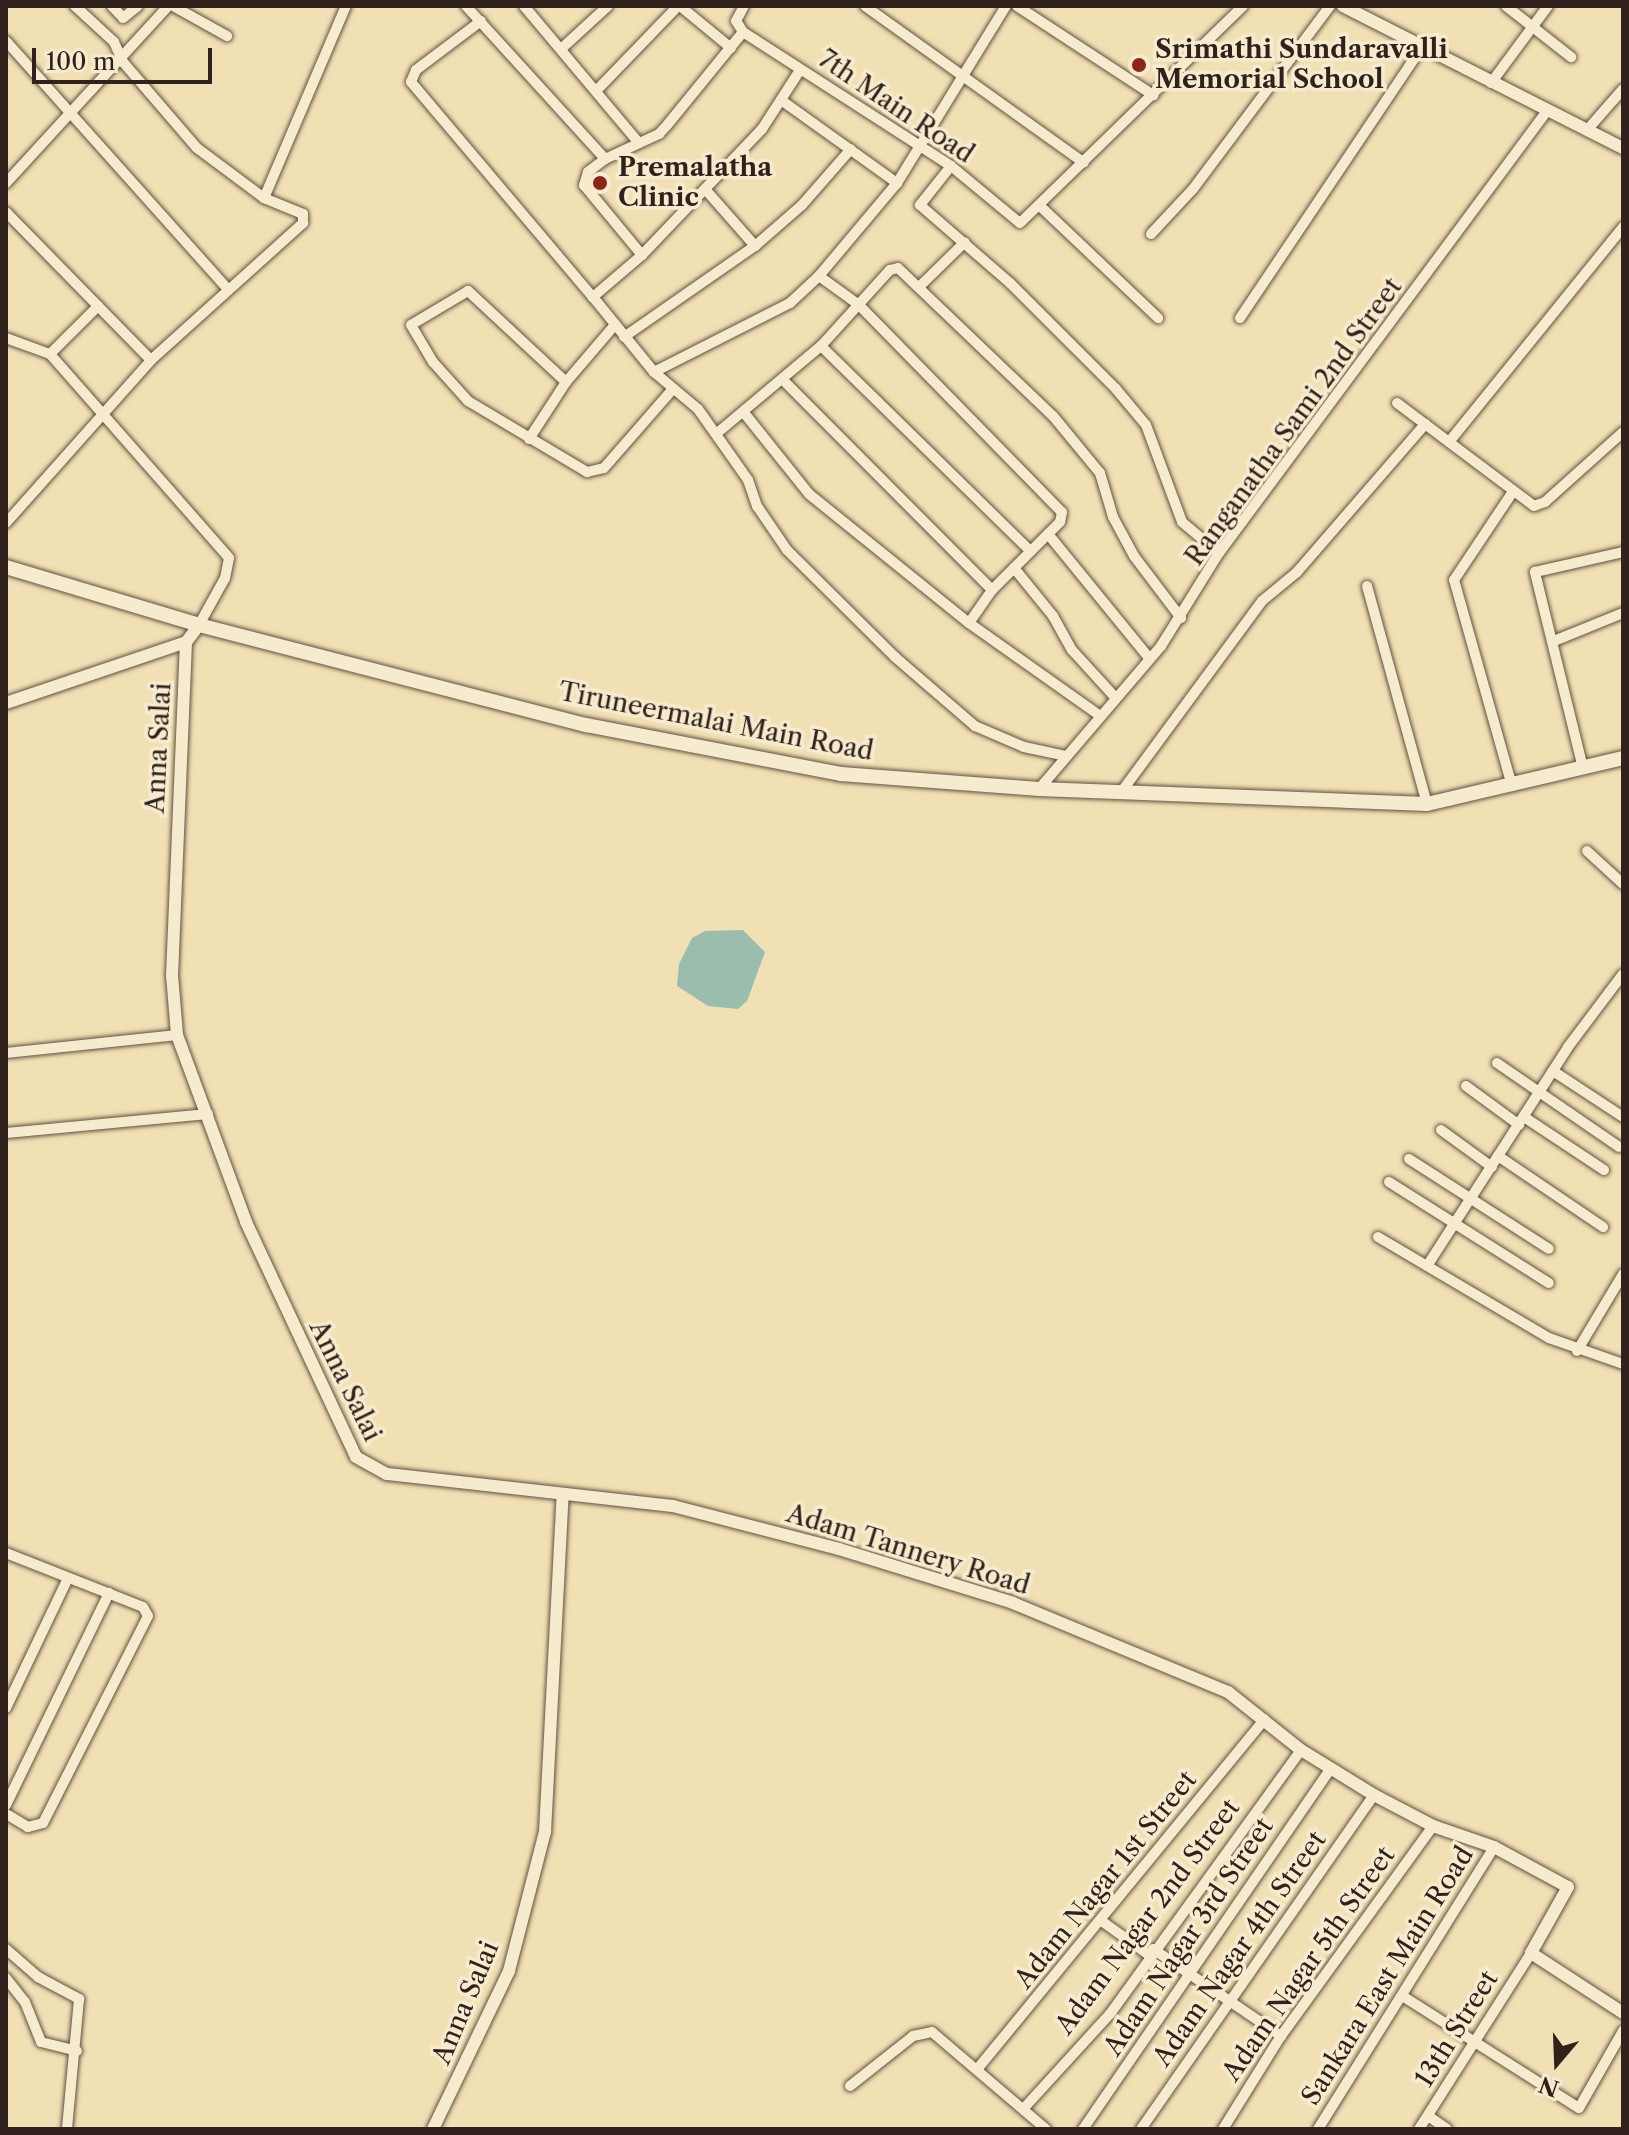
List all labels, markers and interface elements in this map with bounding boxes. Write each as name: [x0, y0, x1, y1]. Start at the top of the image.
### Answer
scale bar: [36, 32, 216, 82]
place label: Srimathi Sundaravalli Memorial School: [1155, 34, 1448, 96]
street label: 7th Main Road: [813, 44, 979, 170]
text: 100 m: [46, 47, 115, 76]
marker: Srimathi Sundaravalli Memorial School: [1130, 56, 1148, 74]
place label: Premalatha Clinic: [618, 152, 772, 214]
marker: Premalatha Clinic: [589, 172, 611, 194]
street label: Ranganatha Sami 2nd Street: [1179, 272, 1409, 572]
street label: Tiruneermalai Main Road: [556, 676, 876, 768]
street label: Anna Salai: [140, 682, 178, 814]
street label: Anna Salai: [302, 1315, 388, 1447]
street label: Adam Tannery Road: [782, 1498, 1034, 1602]
street label: Adam Nagar 1st Street: [1009, 1765, 1203, 1995]
street label: Adam Nagar 2nd Street: [1049, 1793, 1247, 2041]
street label: Adam Nagar 3rd Street: [1098, 1812, 1280, 2062]
street label: Adam Nagar 4th Street: [1147, 1825, 1333, 2073]
street label: Adam Nagar 5th Street: [1216, 1841, 1402, 2087]
street label: Sankara East Main Road: [1295, 1841, 1481, 2111]
street label: Anna Salai: [426, 1937, 506, 2069]
street label: 13th Street: [1409, 1965, 1505, 2093]
north arrow: [1517, 2023, 1597, 2103]
text: N: [1536, 2070, 1562, 2102]

